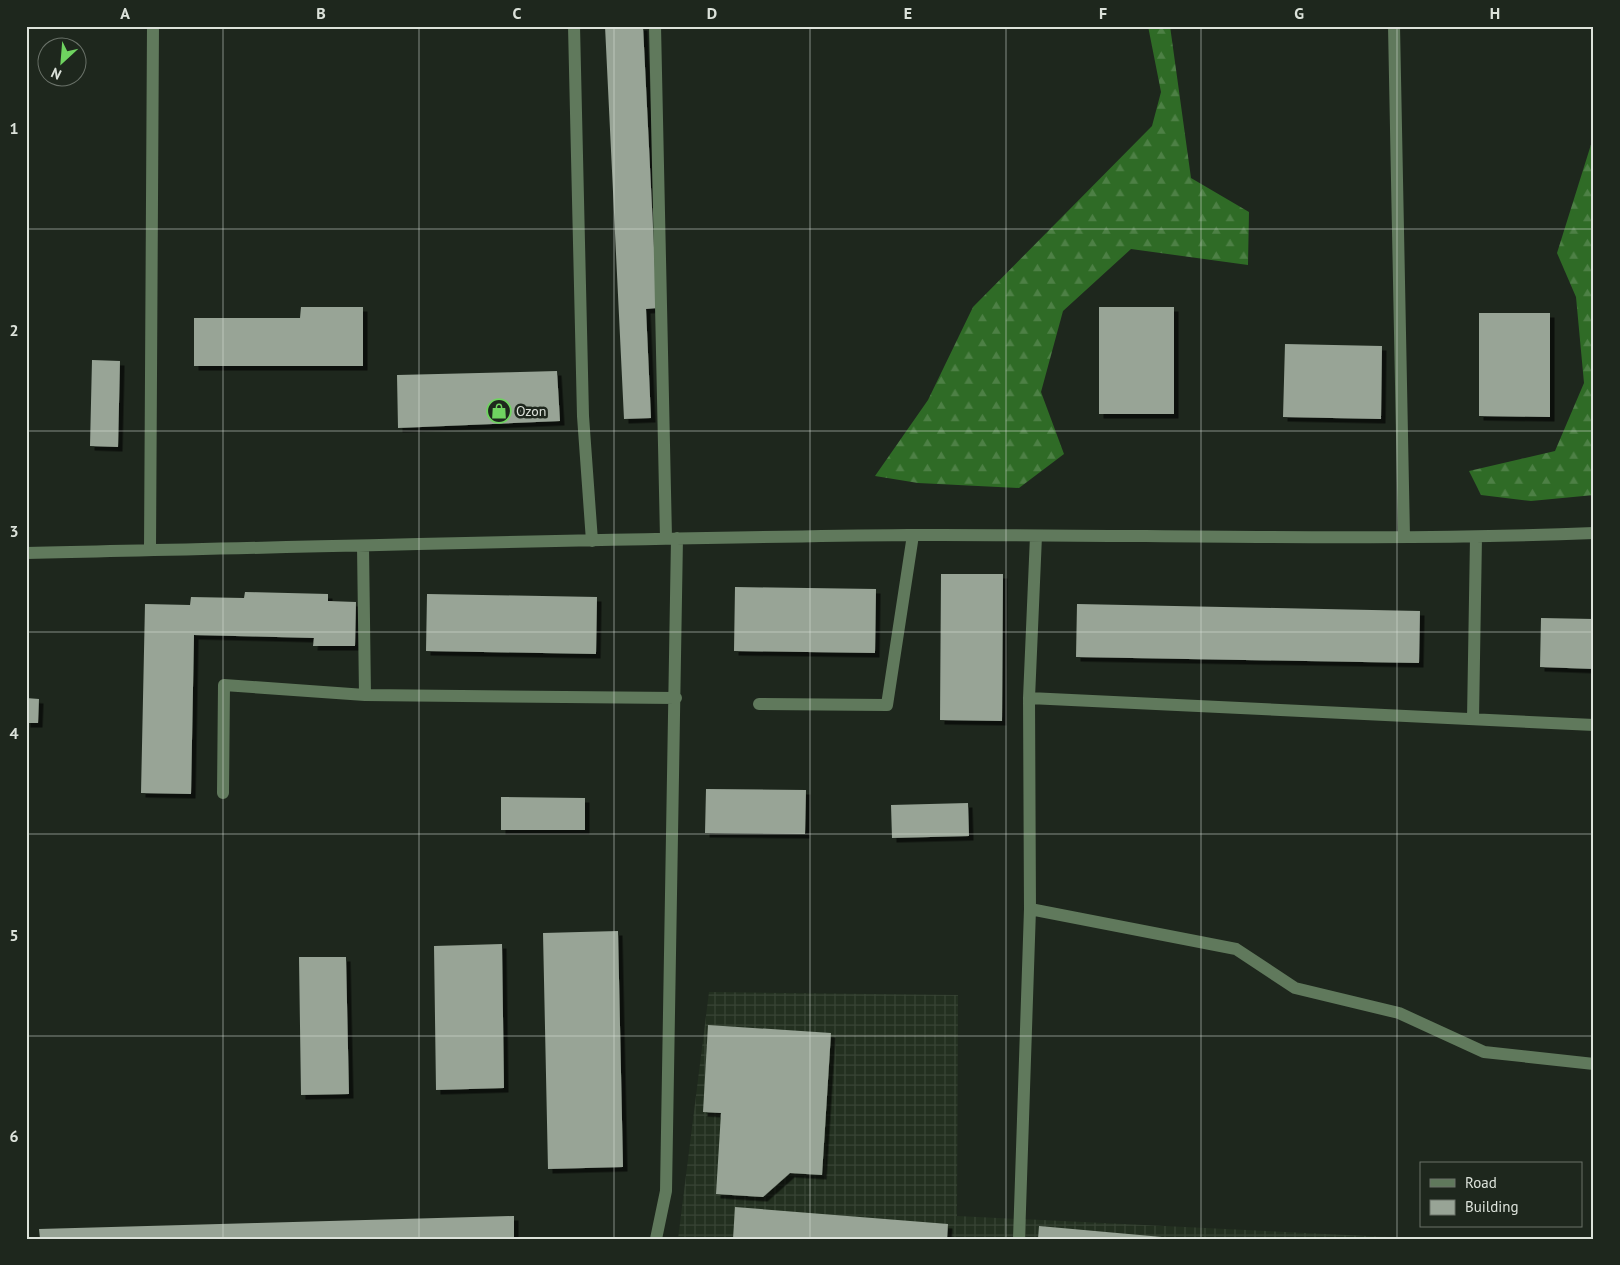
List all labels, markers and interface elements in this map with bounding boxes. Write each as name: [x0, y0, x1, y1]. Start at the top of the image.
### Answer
text: A: [120, 3, 130, 23]
text: B: [316, 3, 326, 23]
text: C: [513, 3, 522, 23]
text: D: [707, 3, 717, 23]
text: E: [904, 3, 912, 23]
text: F: [1099, 3, 1107, 23]
text: G: [1294, 3, 1304, 23]
text: H: [1490, 3, 1500, 23]
north arrow: [38, 38, 88, 88]
text: N: [48, 64, 64, 84]
text: 1: [9, 118, 19, 138]
text: 2: [9, 320, 19, 340]
shop icon: Ozon: [486, 398, 512, 424]
place label: Ozon: [516, 402, 546, 420]
text: 3: [9, 521, 19, 541]
text: 4: [9, 723, 19, 743]
text: 5: [9, 925, 19, 945]
text: 6: [9, 1126, 19, 1146]
legend: [1420, 1162, 1582, 1228]
text: Road: [1465, 1173, 1497, 1192]
text: Building: [1465, 1197, 1519, 1216]

